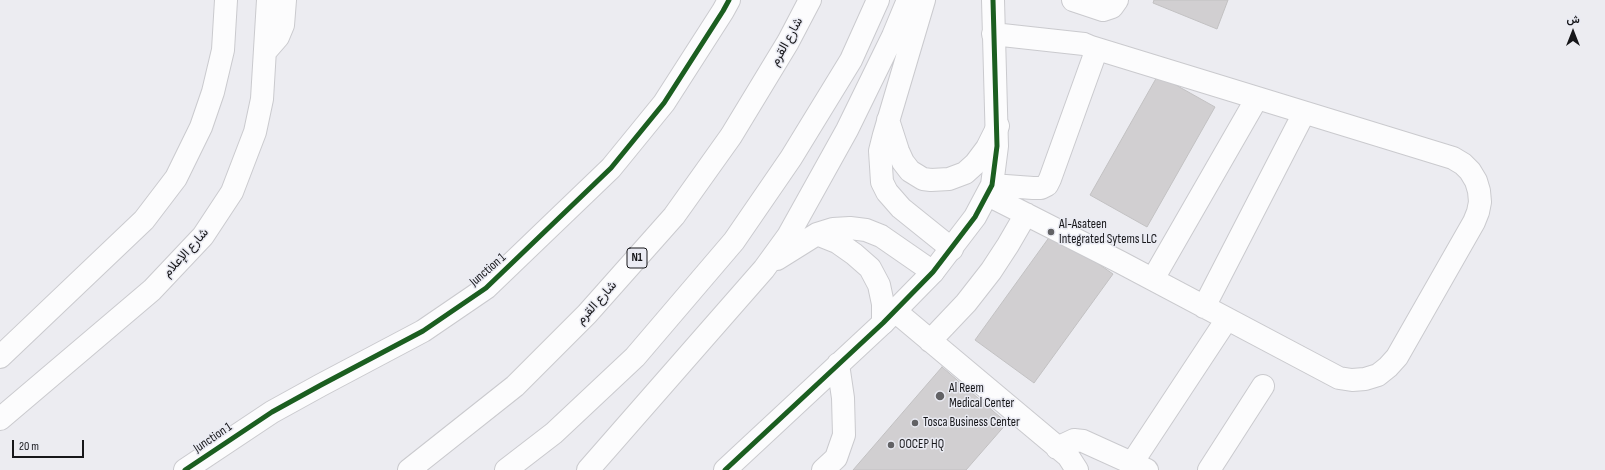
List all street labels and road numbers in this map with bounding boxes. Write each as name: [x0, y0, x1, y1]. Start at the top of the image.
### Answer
street label: شارع القرم: [767, 15, 807, 69]
street label: شارع الإعلام: [160, 225, 212, 281]
road number: N1: [627, 248, 647, 268]
street label: Junction 1: [467, 250, 509, 290]
street label: شارع القرم: [573, 278, 621, 328]
street label: Junction 1: [191, 420, 235, 456]

